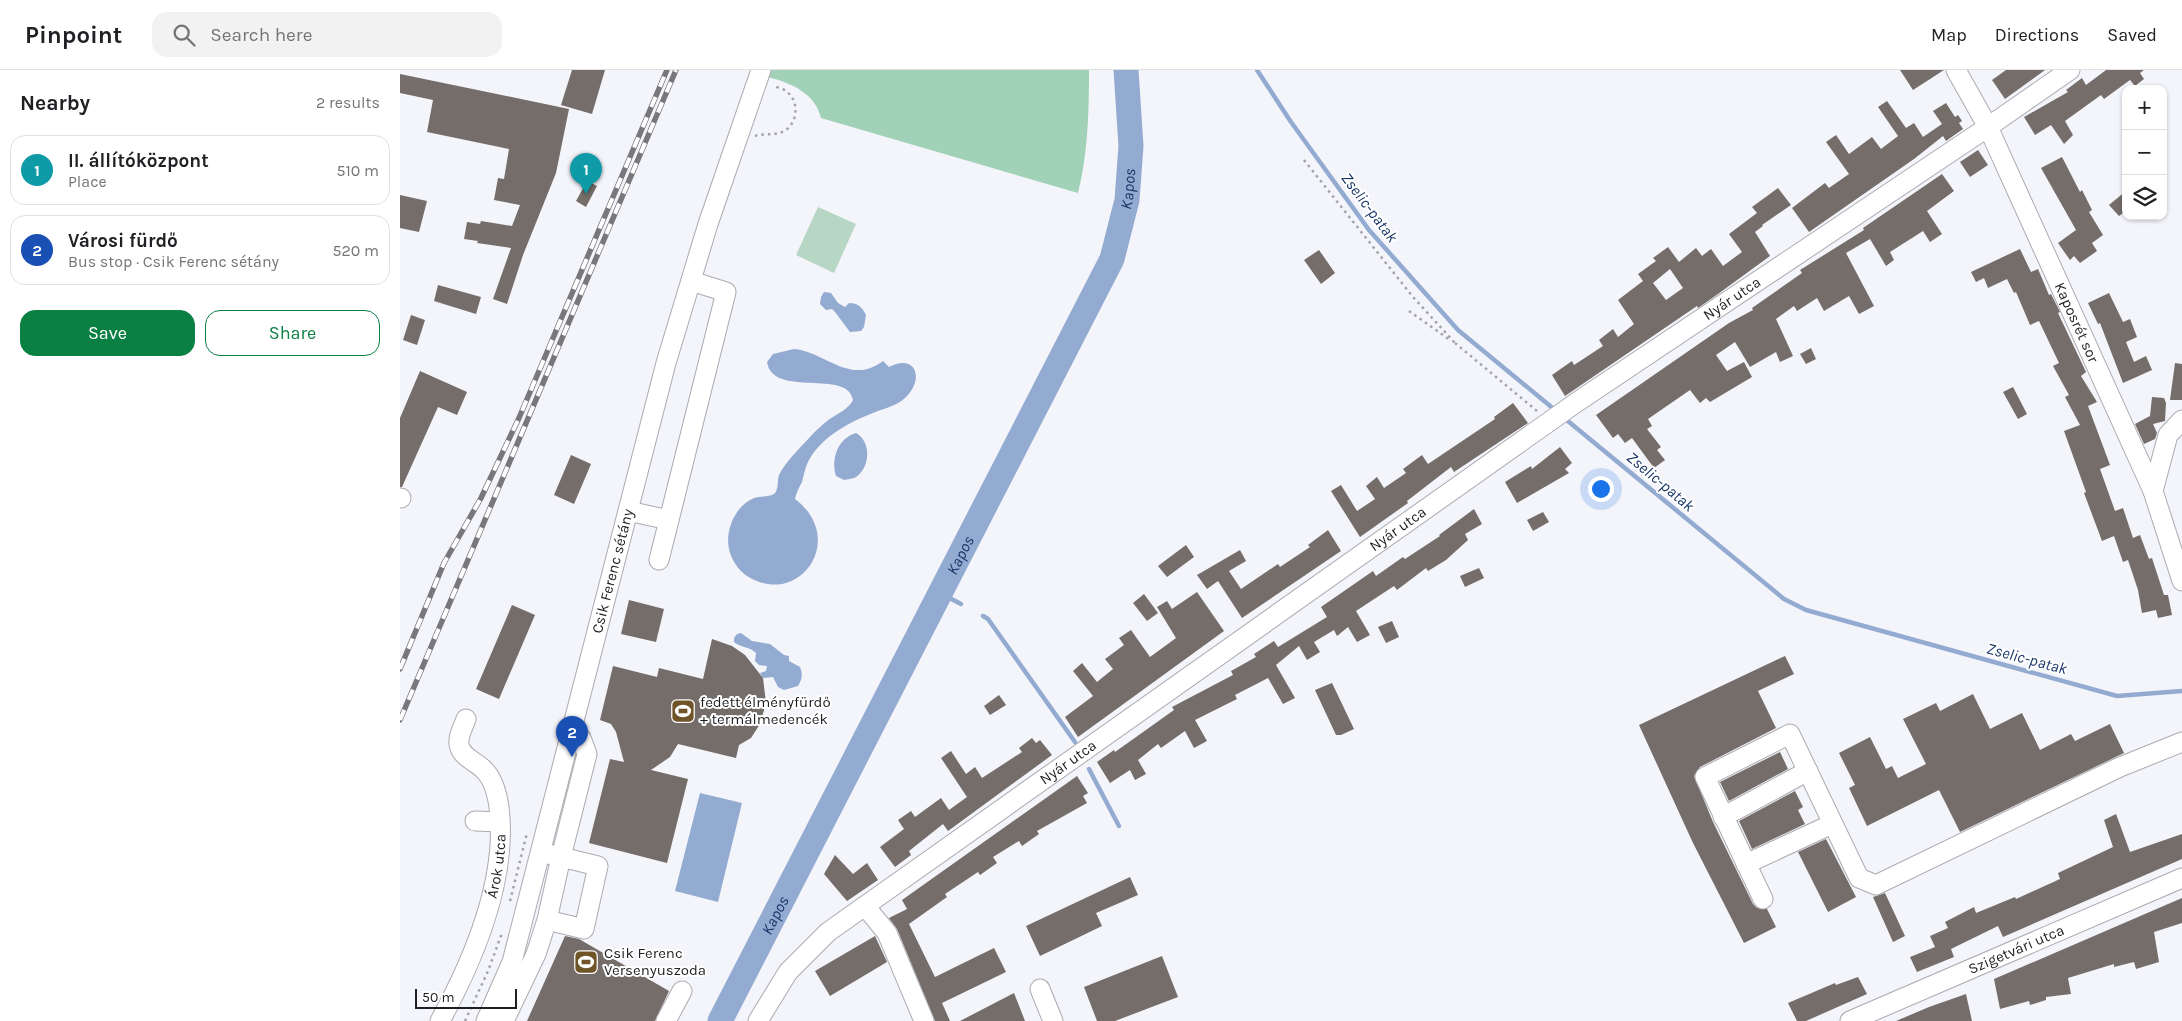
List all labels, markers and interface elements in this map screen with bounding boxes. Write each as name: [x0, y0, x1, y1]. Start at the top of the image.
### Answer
search box: [152, 12, 502, 57]
text: Pinpoint: [25, 21, 122, 49]
icon: search: [170, 21, 198, 49]
text: Search here: [210, 24, 312, 46]
text: Map: [1931, 24, 1967, 46]
text: Directions: [1995, 24, 2079, 46]
text: Saved: [2107, 24, 2157, 46]
map controls: [2122, 85, 2167, 220]
button: +: [2122, 85, 2167, 130]
text: Nearby: [20, 91, 90, 115]
text: 2 results: [316, 93, 380, 112]
button: −: [2122, 130, 2167, 175]
text: II. állítóközpont: [68, 150, 209, 172]
pin: 1: [570, 153, 602, 194]
text: 1: [34, 161, 40, 180]
text: 510 m: [336, 161, 379, 180]
water label: Kapos: [1116, 167, 1139, 211]
water label: Zselic-patak: [1337, 169, 1403, 247]
text: Place: [68, 172, 107, 191]
button: layers: [2122, 175, 2167, 220]
text: Városi fürdő: [68, 230, 178, 252]
text: 2: [32, 241, 42, 260]
text: 520 m: [332, 241, 379, 260]
text: Bus stop · Csik Ferenc sétány: [68, 252, 279, 271]
street label: Nyár utca: [1700, 273, 1764, 324]
street label: Kaposrét sor: [2051, 280, 2103, 366]
button: Save: [20, 310, 195, 356]
button: Share: [205, 310, 380, 356]
water label: Zselic-patak: [1623, 448, 1699, 516]
your location: [1588, 476, 1614, 502]
street label: Nyár utca: [1366, 503, 1430, 555]
street label: Csik Ferenc sétány: [588, 507, 637, 635]
water label: Kapos: [942, 532, 978, 578]
water label: Zselic-patak: [1985, 639, 2070, 679]
place label: fedett élményfürdő + termálmedencék: [700, 693, 831, 728]
sports icon: fedett élményfürdő + termálmedencék: [670, 698, 696, 724]
pin: 2: [556, 716, 588, 757]
street label: Nyár utca: [1036, 736, 1100, 788]
street label: Árok utca: [483, 834, 509, 900]
water label: Kapos: [757, 893, 793, 938]
street label: Szigetvári utca: [1966, 921, 2067, 978]
place label: Csik Ferenc Versenyuszoda: [604, 944, 706, 979]
sports icon: Csik Ferenc Versenyuszoda: [573, 949, 599, 975]
scale bar: [415, 986, 518, 1009]
text: 50 m: [422, 989, 455, 1006]

